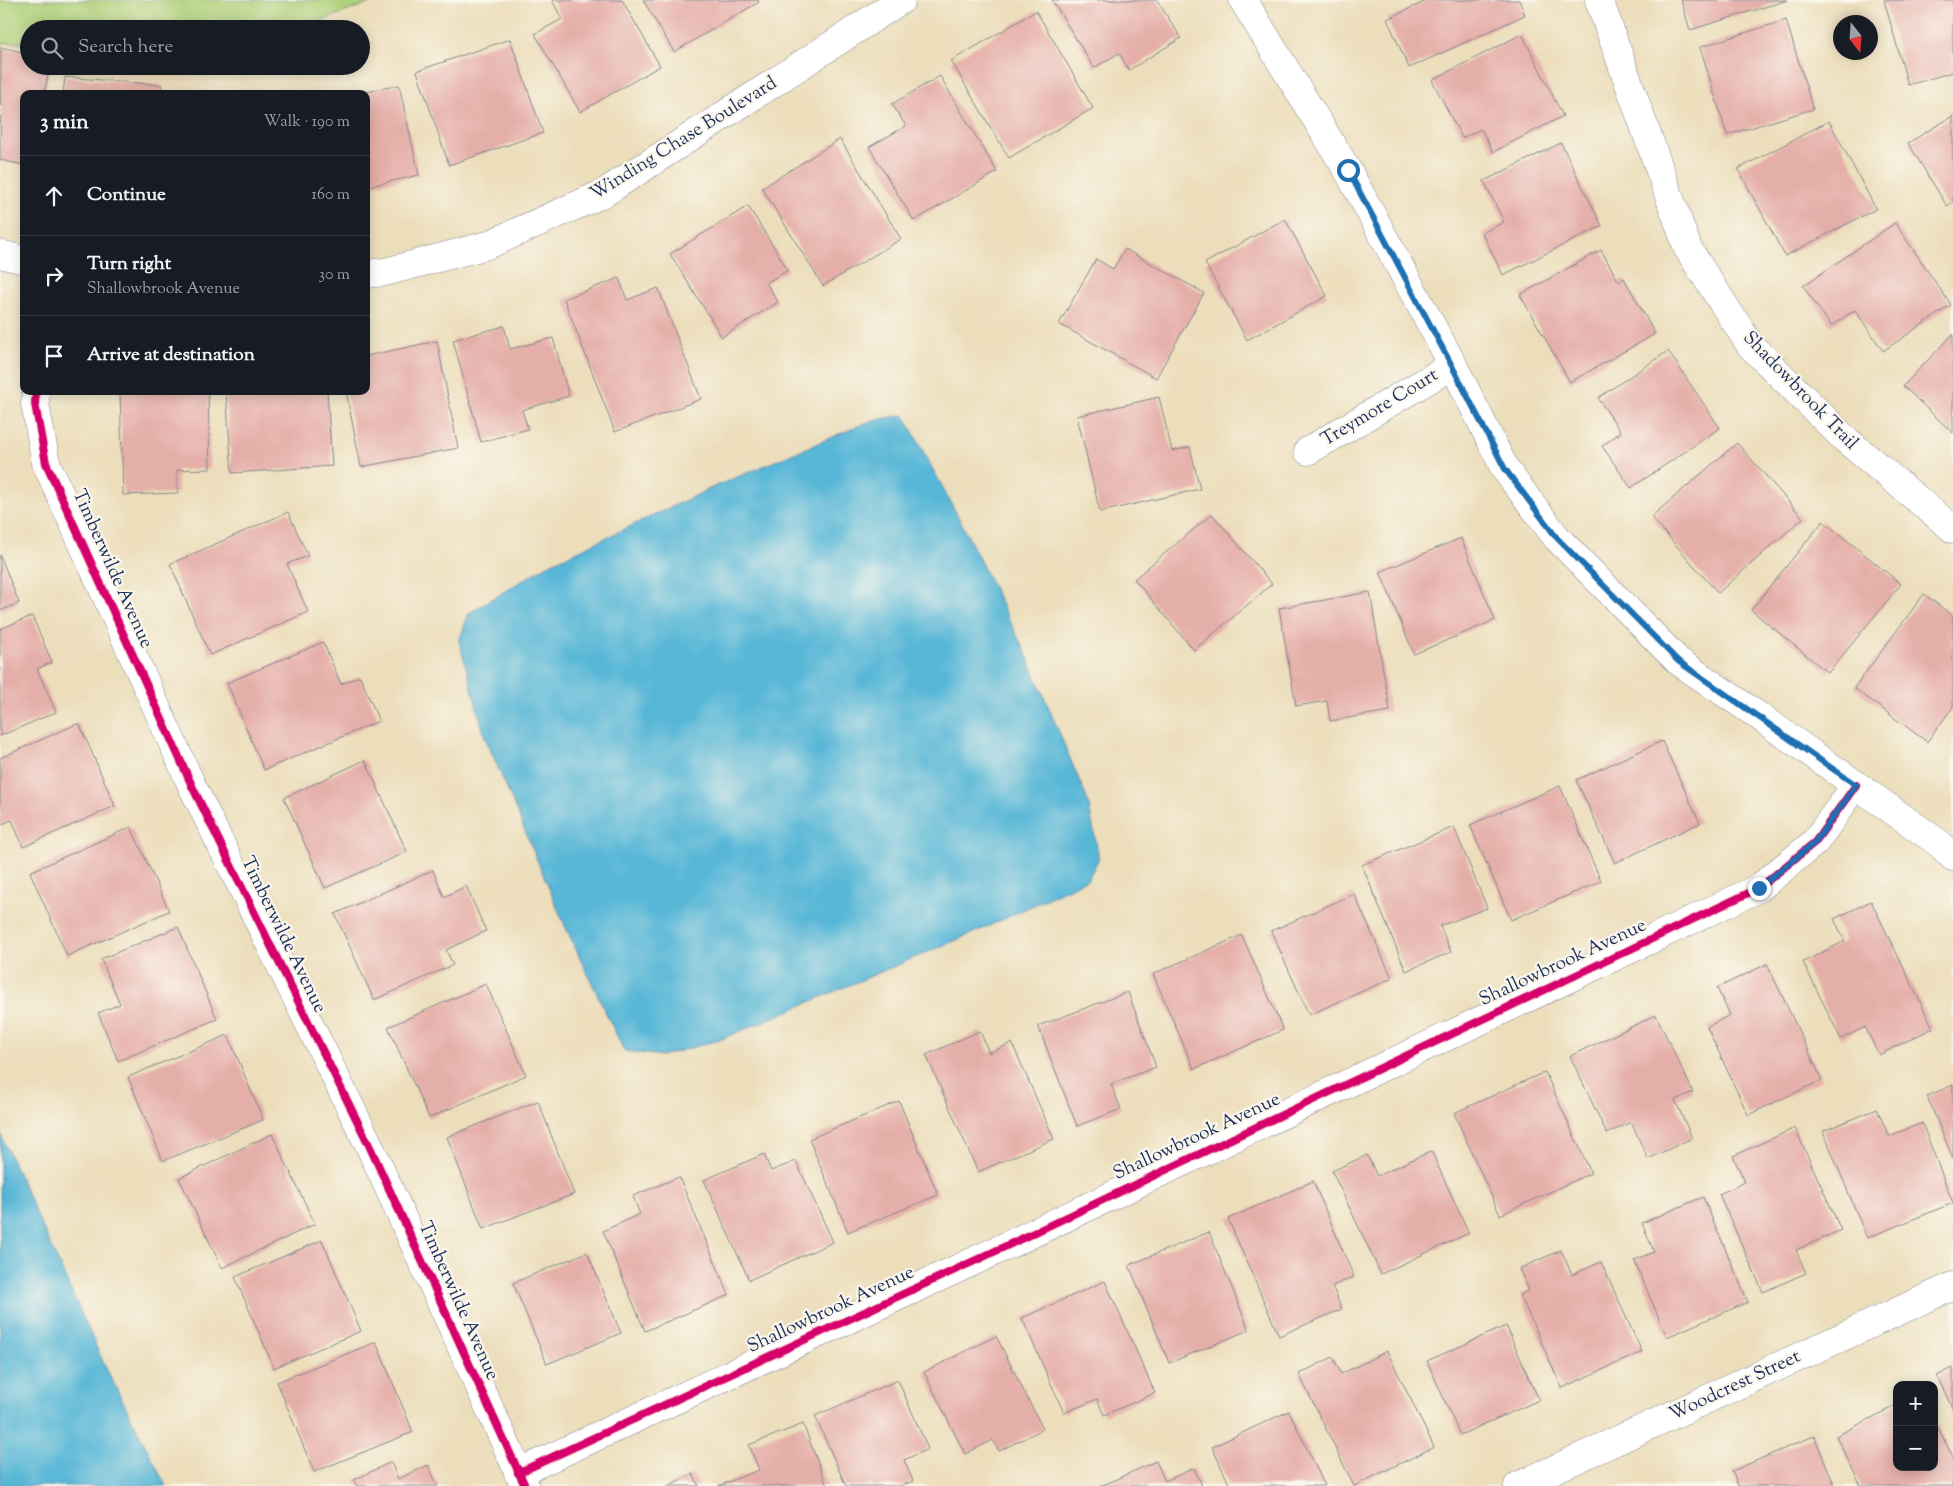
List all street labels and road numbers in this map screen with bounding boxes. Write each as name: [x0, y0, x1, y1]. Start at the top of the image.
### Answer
street label: Winding Chase Boulevard: [585, 70, 783, 208]
street label: Shadowbrook Trail: [1736, 325, 1864, 457]
street label: Treymore Court: [1316, 362, 1444, 454]
street label: Timberwilde Avenue: [65, 485, 159, 653]
street label: Timberwilde Avenue: [233, 852, 333, 1018]
street label: Shallowbrook Avenue: [1475, 912, 1651, 1014]
street label: Shallowbrook Avenue: [1109, 1086, 1285, 1188]
street label: Timberwilde Avenue: [411, 1217, 505, 1385]
street label: Shallowbrook Avenue: [743, 1259, 919, 1361]
street label: Woodcrest Street: [1665, 1344, 1806, 1428]

